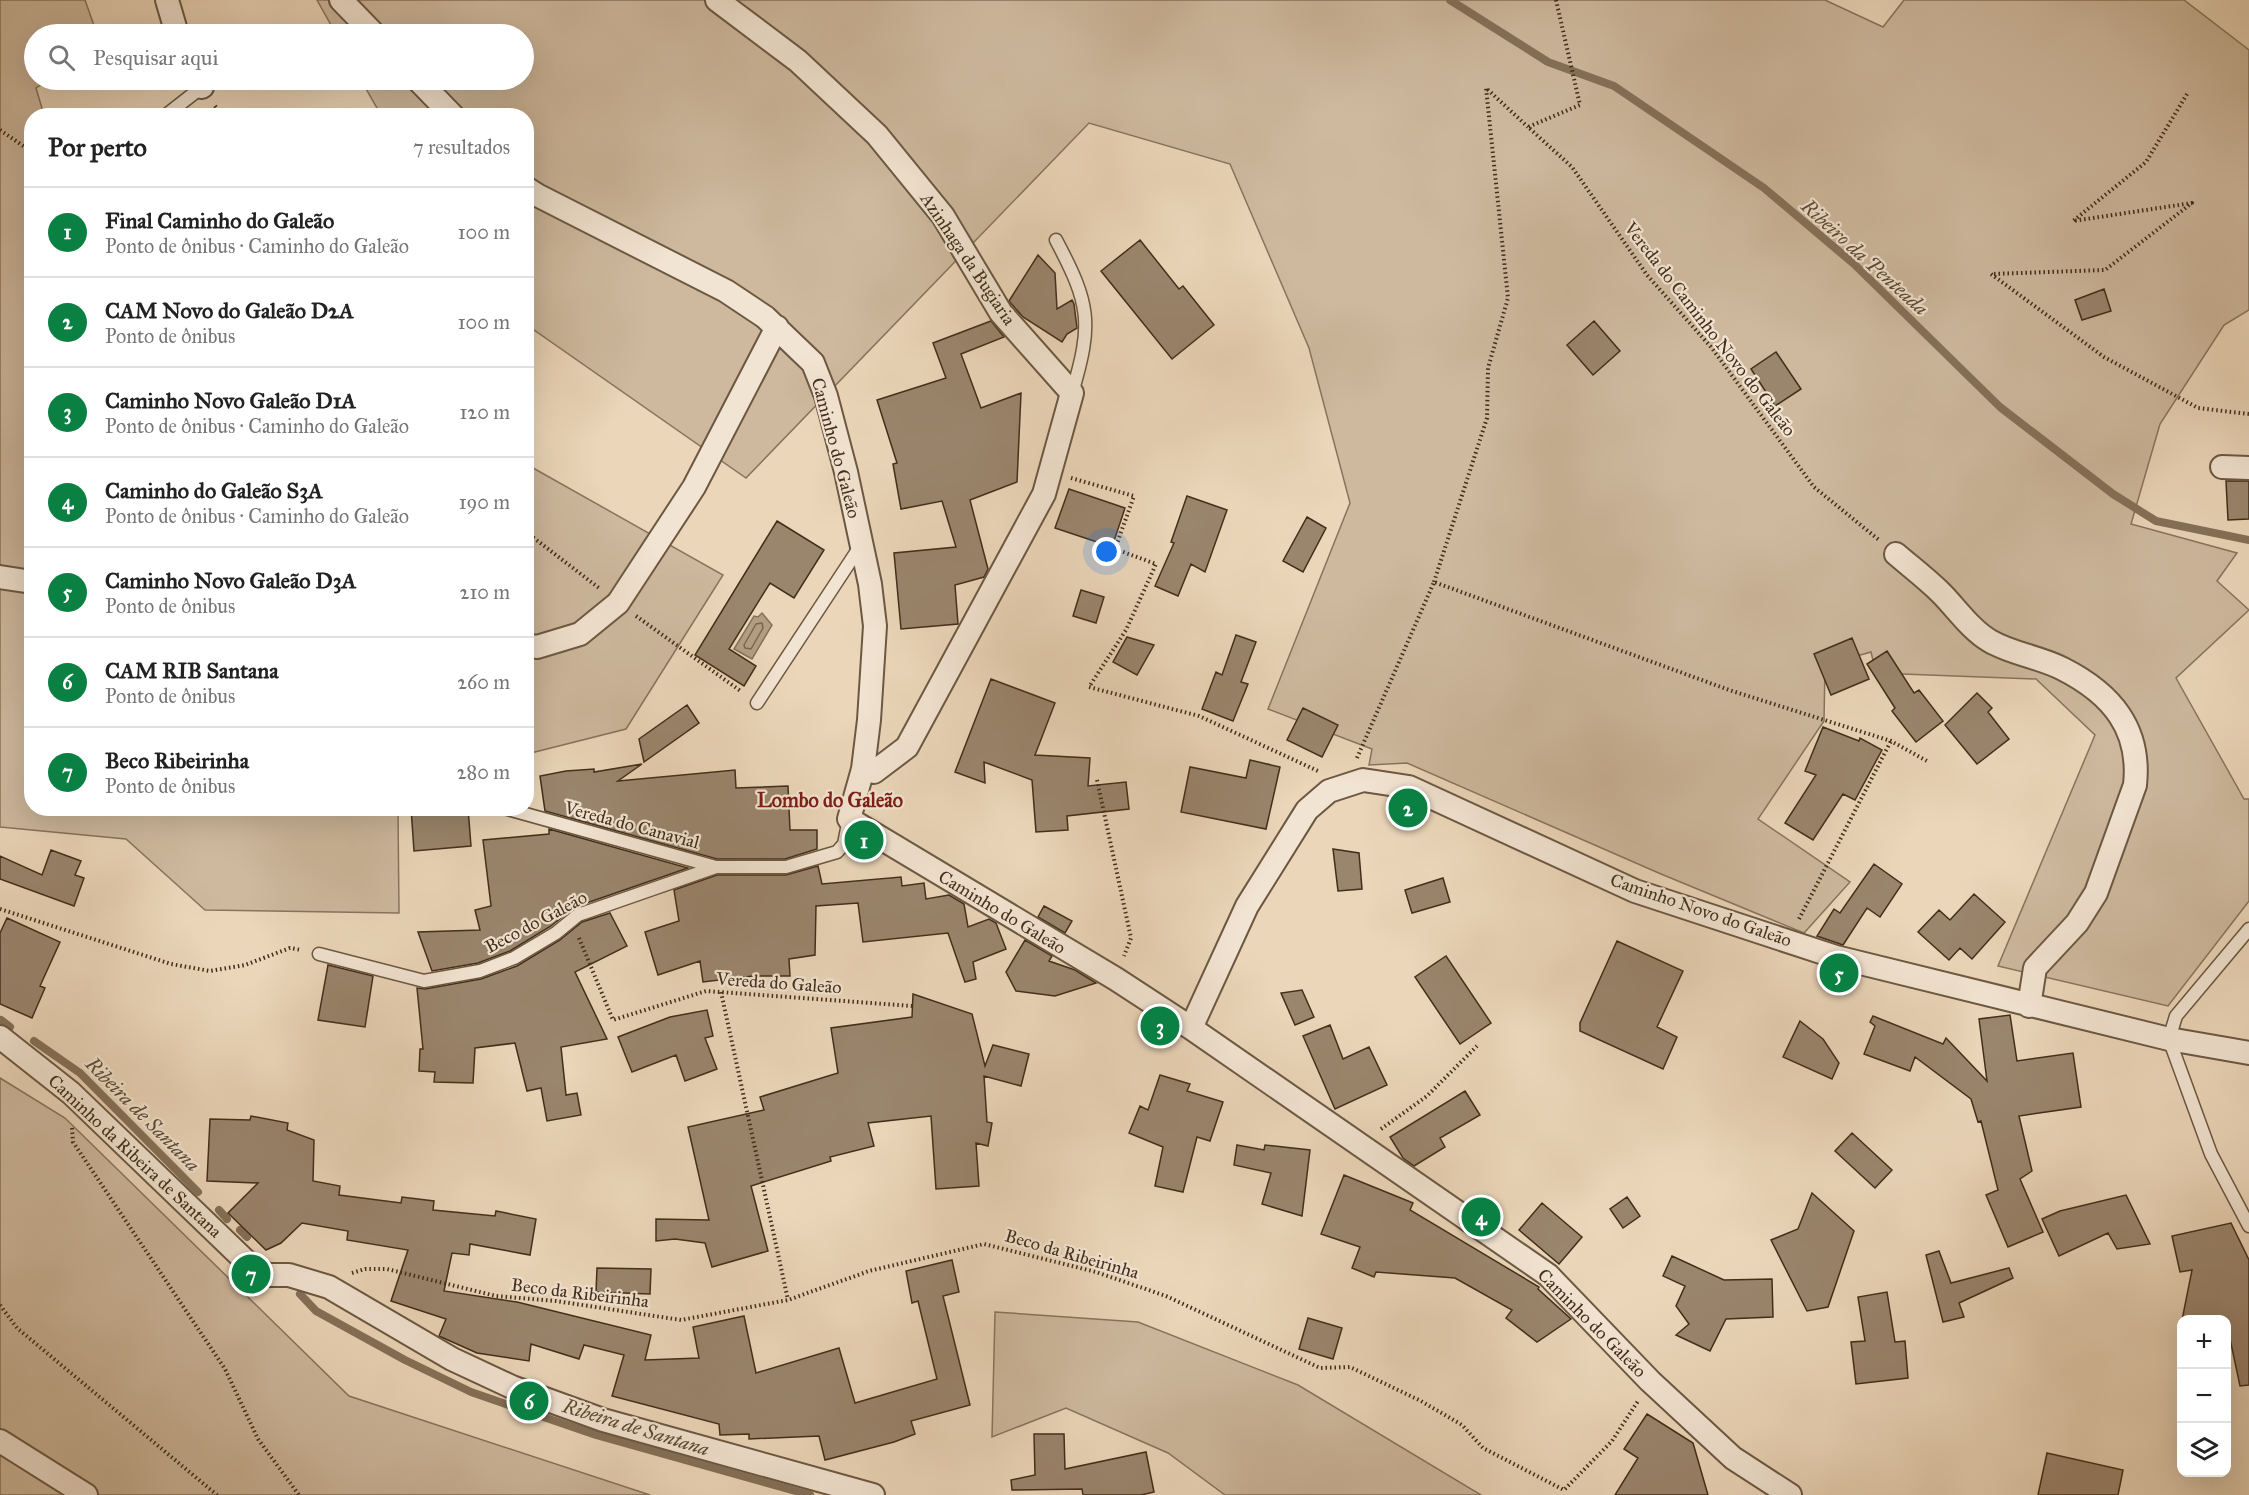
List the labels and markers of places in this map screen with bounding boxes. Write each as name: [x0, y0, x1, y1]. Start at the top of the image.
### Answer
pin: 2: [1388, 786, 1428, 830]
pin: 1: [844, 818, 884, 862]
pin: 5: [1820, 950, 1858, 996]
pin: 3: [1140, 1004, 1180, 1048]
pin: 4: [1462, 1194, 1500, 1240]
pin: 7: [232, 1252, 270, 1296]
pin: 6: [510, 1378, 548, 1424]

